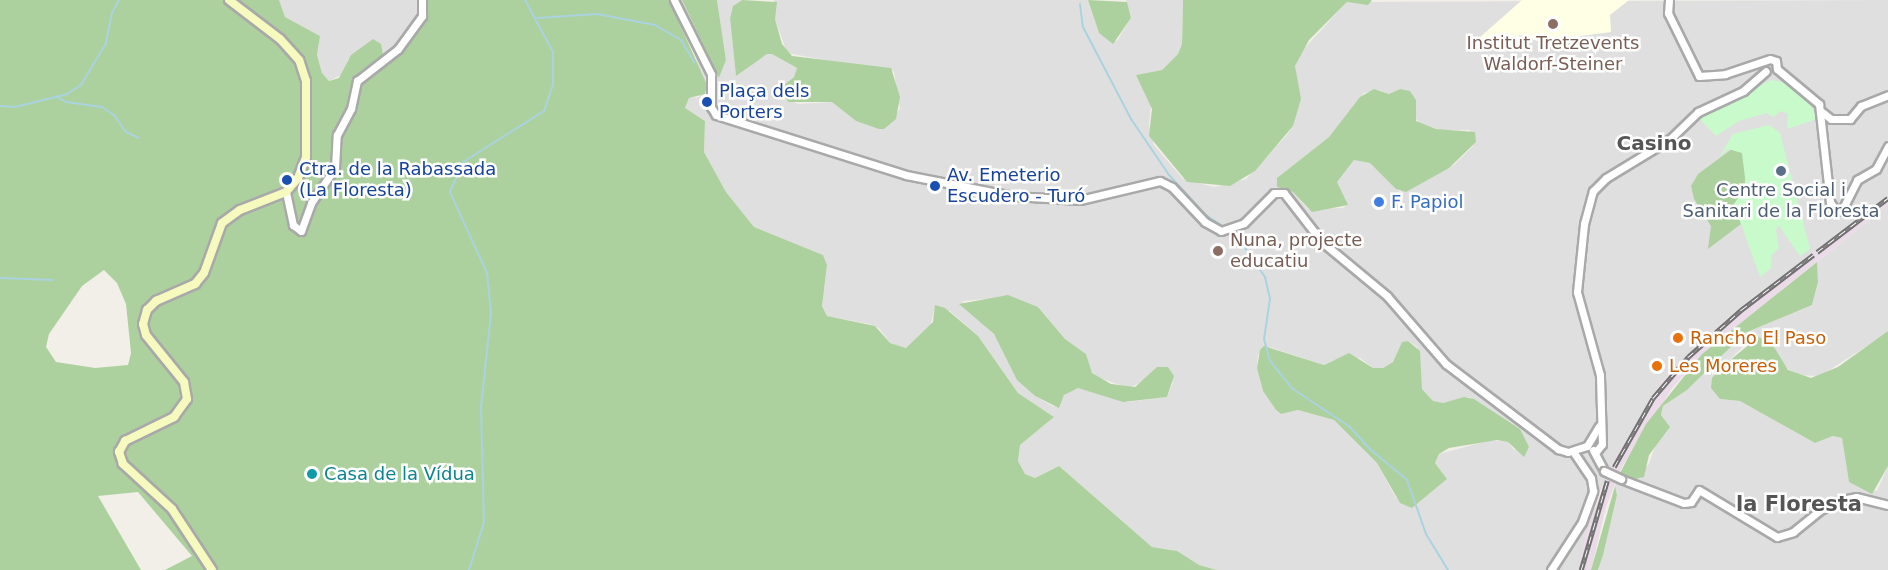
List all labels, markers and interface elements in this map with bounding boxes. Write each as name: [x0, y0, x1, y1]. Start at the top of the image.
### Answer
marker: Institut Tretzevents Waldorf-Steiner: [1546, 17, 1560, 31]
place label: Institut Tretzevents Waldorf-Steiner: [1467, 33, 1639, 76]
place label: Plaça dels Porters: [719, 81, 809, 124]
marker: Plaça dels Porters: [700, 95, 714, 109]
district label: Casino: [1617, 131, 1691, 155]
place label: Ctra. de la Rabassada (La Floresta): [299, 159, 496, 201]
marker: Centre Social i Sanitari de la Floresta: [1774, 164, 1788, 178]
place label: Av. Emeterio Escudero - Turó: [947, 165, 1085, 207]
marker: Ctra. de la Rabassada (La Floresta): [280, 173, 294, 187]
marker: Av. Emeterio Escudero - Turó: [928, 179, 942, 193]
place label: Centre Social i Sanitari de la Floresta: [1683, 180, 1879, 222]
place label: F. Papiol: [1391, 191, 1463, 213]
marker: F. Papiol: [1372, 195, 1386, 209]
place label: Nuna, projecte educatiu: [1230, 230, 1362, 272]
marker: Nuna, projecte educatiu: [1211, 244, 1225, 258]
place label: Rancho El Paso: [1690, 327, 1826, 349]
marker: Rancho El Paso: [1671, 331, 1685, 345]
place label: Les Moreres: [1669, 355, 1777, 377]
marker: Les Moreres: [1650, 359, 1664, 373]
place label: Casa de la Vídua: [324, 463, 475, 485]
marker: Casa de la Vídua: [305, 467, 319, 481]
district label: la Floresta: [1736, 491, 1862, 517]

